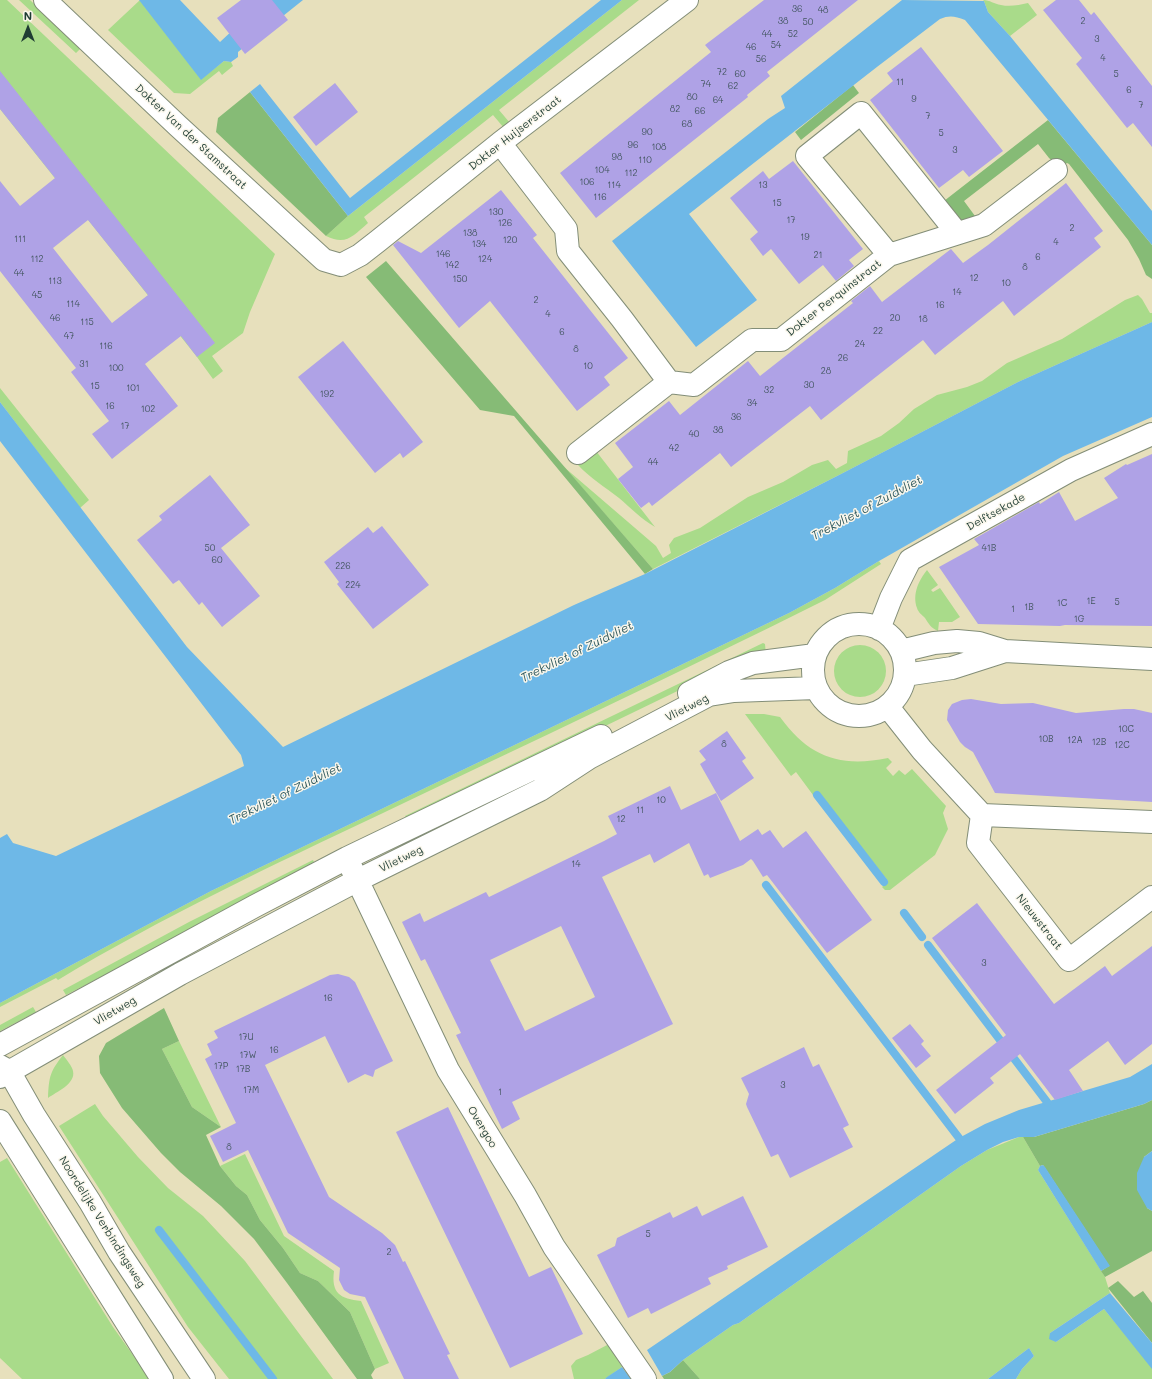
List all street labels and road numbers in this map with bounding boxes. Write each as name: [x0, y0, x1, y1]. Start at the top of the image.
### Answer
street label: Dokter Van der Stamstraat: [132, 82, 250, 192]
street label: Dokter Huijserstraat: [466, 93, 564, 173]
street label: Dokter Perquinstraat: [784, 257, 884, 339]
street label: Delftsekade: [964, 491, 1028, 533]
street label: Vlietweg: [663, 692, 711, 724]
street label: Vlietweg: [377, 843, 425, 875]
street label: Nieuwstraat: [1013, 891, 1065, 953]
street label: Vlietweg: [92, 994, 138, 1028]
street label: Overgoo: [464, 1104, 500, 1150]
street label: Noordelijke Verbindingsweg: [56, 1154, 148, 1290]

